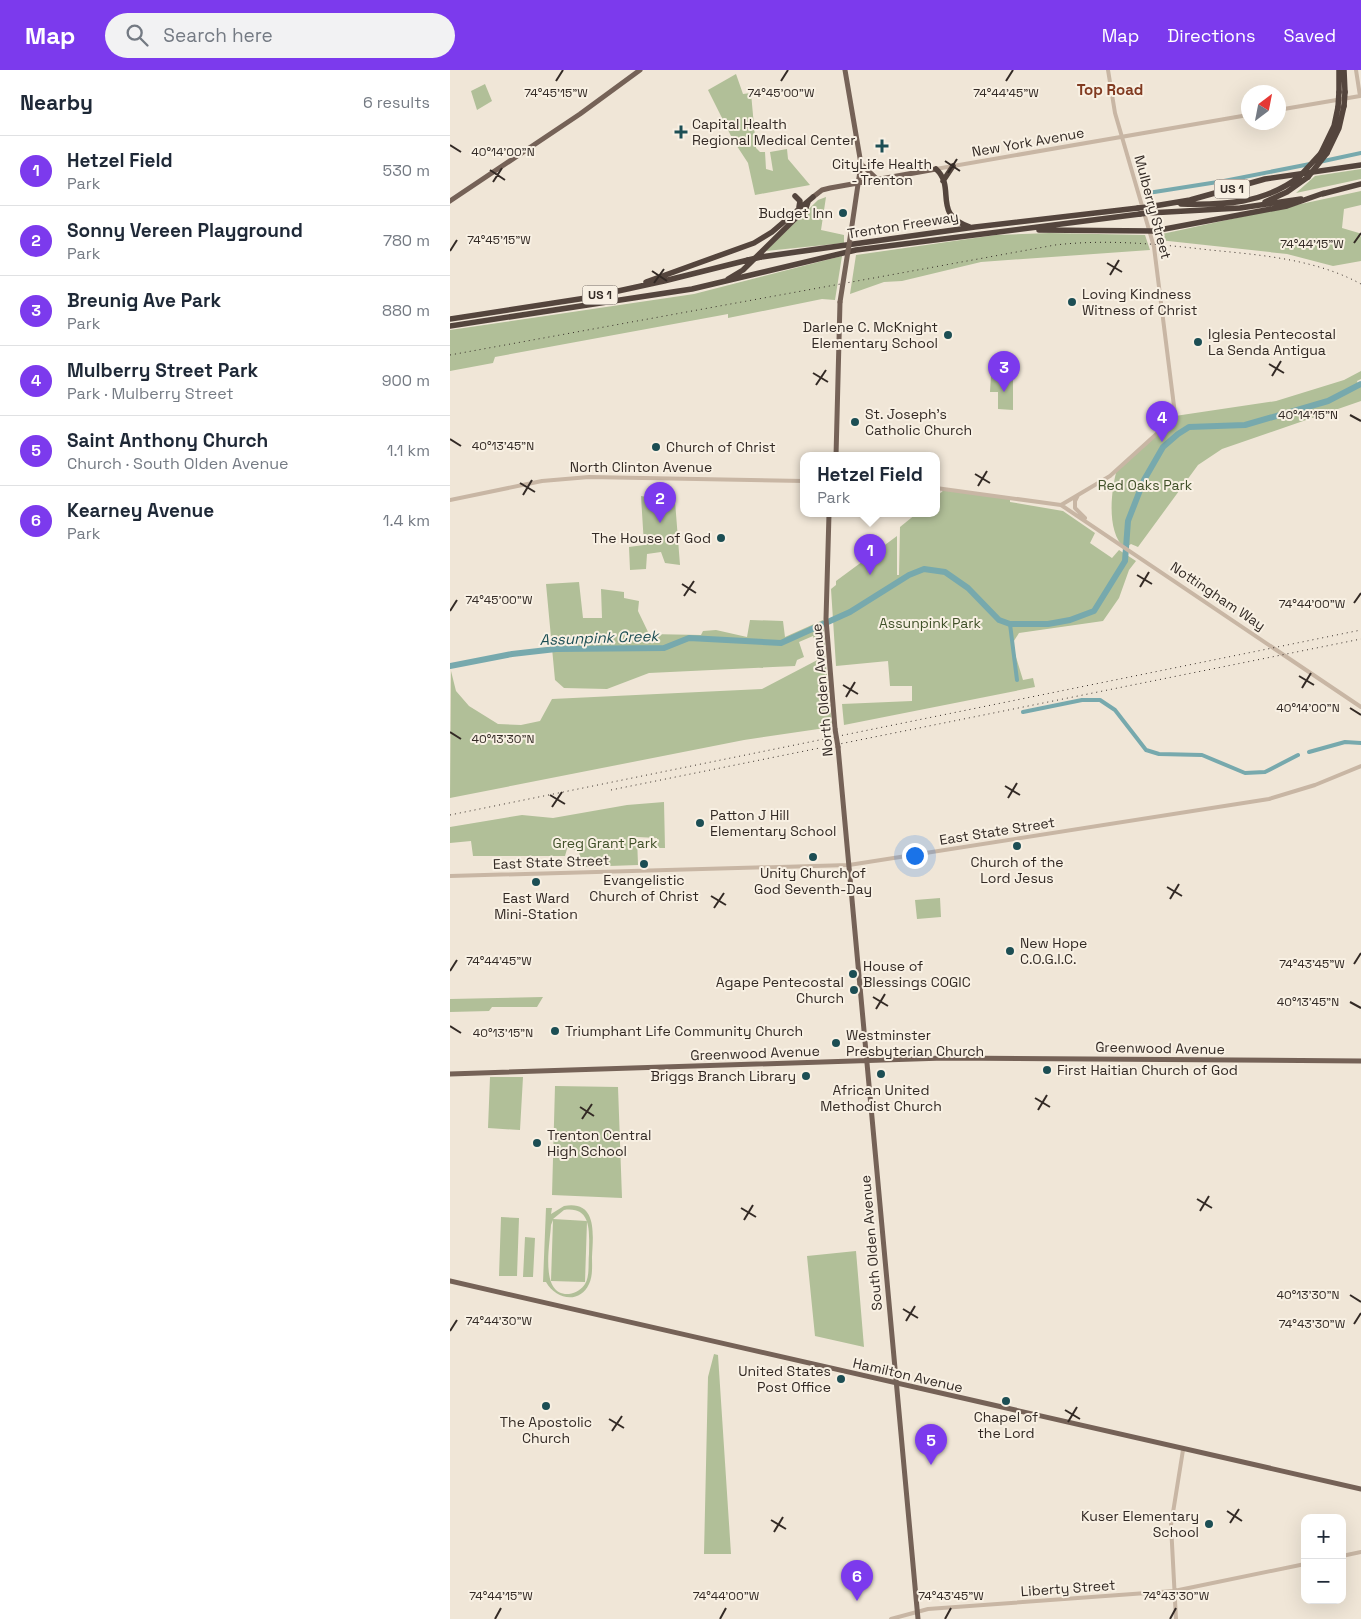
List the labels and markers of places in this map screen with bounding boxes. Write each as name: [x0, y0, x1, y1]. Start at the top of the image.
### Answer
place label: Capital Health Regional Medical Center: [692, 115, 856, 149]
marker: Capital Health Regional Medical Center: [674, 125, 688, 139]
marker: CityLife Health - Trenton: [875, 139, 889, 153]
place label: CityLife Health - Trenton: [832, 155, 932, 189]
place label: Budget Inn: [759, 204, 833, 222]
marker: Budget Inn: [837, 207, 849, 219]
place label: Loving Kindness Witness of Christ: [1082, 285, 1197, 319]
marker: Loving Kindness Witness of Christ: [1066, 296, 1078, 308]
place label: Darlene C. McKnight Elementary School: [803, 318, 938, 352]
place label: Iglesia Pentecostal La Senda Antigua: [1208, 325, 1336, 359]
marker: Darlene C. McKnight Elementary School: [942, 329, 954, 341]
marker: Iglesia Pentecostal La Senda Antigua: [1192, 336, 1204, 348]
pin: 3: [988, 351, 1020, 392]
pin: 4: [1146, 401, 1178, 442]
place label: St. Joseph's Catholic Church: [865, 405, 972, 439]
marker: St. Joseph's Catholic Church: [849, 416, 861, 428]
place label: Church of Christ: [666, 438, 776, 456]
marker: Church of Christ: [650, 441, 662, 453]
pin: 2: [644, 482, 676, 523]
place label: The House of God: [592, 529, 711, 547]
marker: The House of God: [715, 532, 727, 544]
pin: 1: [854, 534, 886, 575]
place label: Patton J Hill Elementary School: [710, 806, 836, 840]
marker: Patton J Hill Elementary School: [694, 817, 706, 829]
marker: Church of the Lord Jesus: [1011, 840, 1023, 852]
marker: Unity Church of God Seventh-Day: [807, 851, 819, 863]
place label: Church of the Lord Jesus: [970, 853, 1064, 887]
marker: Evangelistic Church of Christ: [638, 858, 650, 870]
place label: Unity Church of God Seventh-Day: [754, 864, 872, 898]
place label: Evangelistic Church of Christ: [589, 871, 699, 905]
marker: East Ward Mini-Station: [530, 876, 542, 888]
place label: East Ward Mini-Station: [494, 889, 578, 923]
place label: New Hope C.O.G.I.C.: [1020, 934, 1087, 968]
marker: New Hope C.O.G.I.C.: [1004, 945, 1016, 957]
place label: House of Blessings COGIC: [863, 957, 971, 991]
marker: House of Blessings COGIC: [847, 968, 859, 980]
place label: Agape Pentecostal Church: [716, 973, 844, 1007]
marker: Agape Pentecostal Church: [848, 984, 860, 996]
place label: Triumphant Life Community Church: [565, 1022, 803, 1040]
marker: Triumphant Life Community Church: [549, 1025, 561, 1037]
place label: Westminster Presbyterian Church: [846, 1026, 984, 1060]
marker: Westminster Presbyterian Church: [830, 1037, 842, 1049]
place label: First Haitian Church of God: [1057, 1061, 1238, 1079]
marker: First Haitian Church of God: [1041, 1064, 1053, 1076]
place label: Briggs Branch Library: [651, 1067, 796, 1085]
marker: African United Methodist Church: [875, 1068, 887, 1080]
marker: Briggs Branch Library: [800, 1070, 812, 1082]
place label: African United Methodist Church: [820, 1081, 942, 1115]
place label: Trenton Central High School: [547, 1126, 652, 1160]
marker: Trenton Central High School: [531, 1137, 543, 1149]
place label: United States Post Office: [738, 1362, 831, 1396]
marker: United States Post Office: [835, 1373, 847, 1385]
marker: Chapel of the Lord: [1000, 1395, 1012, 1407]
marker: The Apostolic Church: [540, 1400, 552, 1412]
place label: Chapel of the Lord: [974, 1408, 1038, 1442]
place label: The Apostolic Church: [500, 1413, 592, 1447]
pin: 5: [915, 1424, 947, 1465]
place label: Kuser Elementary School: [1081, 1507, 1199, 1541]
marker: Kuser Elementary School: [1203, 1518, 1215, 1530]
pin: 6: [841, 1560, 873, 1601]

